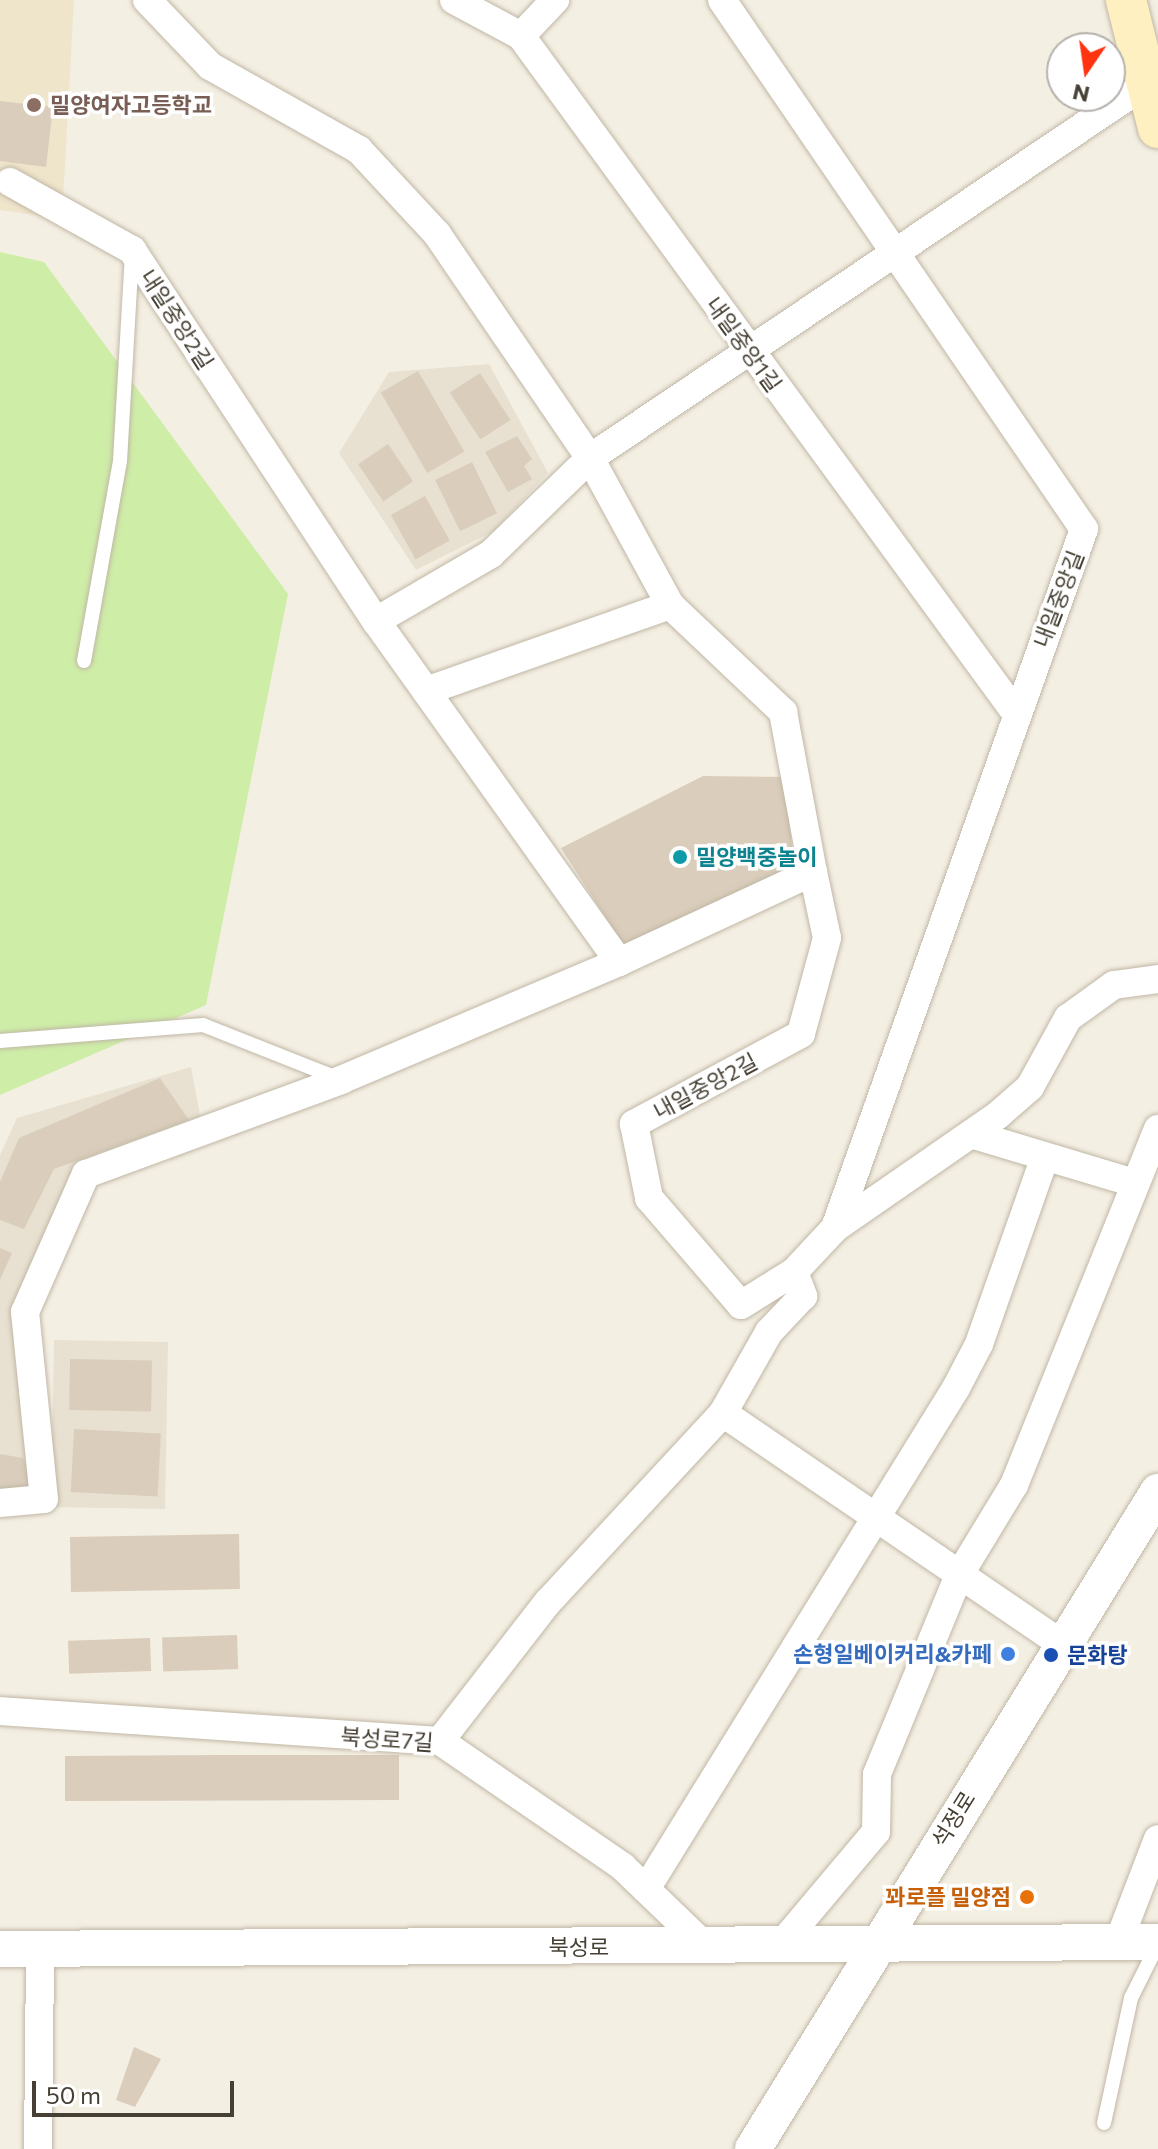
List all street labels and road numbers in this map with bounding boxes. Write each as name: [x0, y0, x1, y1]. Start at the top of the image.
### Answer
street label: 내일중앙2길: [135, 264, 219, 374]
street label: 내일중앙1길: [701, 292, 787, 396]
street label: 내일중앙길: [1028, 547, 1088, 651]
street label: 내일중앙2길: [649, 1048, 761, 1124]
street label: 북성로7길: [340, 1723, 434, 1755]
street label: 석정로: [926, 1786, 980, 1852]
street label: 북성로: [549, 1934, 609, 1960]

